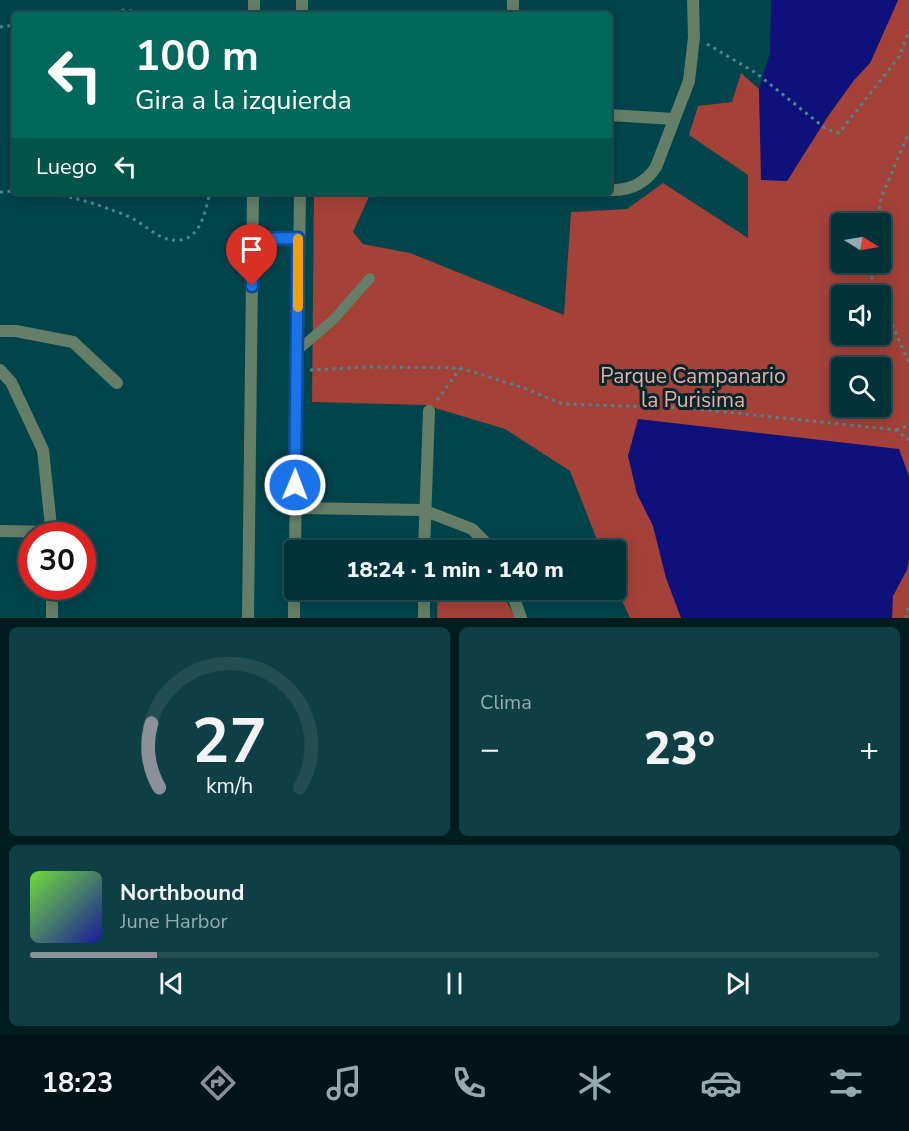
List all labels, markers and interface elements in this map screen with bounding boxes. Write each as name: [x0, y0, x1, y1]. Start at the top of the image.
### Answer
text: 100 m: [135, 28, 259, 85]
icon: left: [36, 36, 114, 114]
text: Gira a la izquierda: [135, 82, 352, 119]
icon: left: [109, 150, 142, 183]
text: Luego: [36, 152, 97, 182]
north arrow: [831, 213, 891, 273]
map controls: [831, 213, 891, 417]
pin: [226, 224, 277, 286]
icon: arrive: [235, 233, 268, 266]
button: sound: [831, 285, 891, 345]
button: search: [831, 357, 891, 417]
park label: Parque Campanario la Purisima: [600, 362, 786, 414]
position arrow: [263, 453, 327, 517]
speed limit sign: 30: [18, 522, 96, 600]
text: 18:24 · 1 min · 140 m: [346, 555, 564, 585]
text: Clima: [480, 689, 532, 716]
text: 27: [192, 699, 267, 784]
text: 23°: [644, 719, 715, 780]
text: −: [480, 727, 500, 772]
text: +: [859, 727, 879, 772]
text: km/h: [206, 772, 253, 802]
text: Northbound: [120, 878, 244, 908]
text: June Harbor: [120, 908, 228, 935]
icon: previous: [155, 967, 188, 1000]
icon: pause: [438, 967, 471, 1000]
icon: next: [721, 967, 754, 1000]
icon: directions: [197, 1062, 239, 1104]
icon: music: [323, 1062, 365, 1104]
icon: phone: [448, 1062, 490, 1104]
icon: climate: [574, 1062, 616, 1104]
icon: car: [700, 1062, 742, 1104]
icon: filters: [825, 1062, 867, 1104]
text: 18:23: [42, 1065, 113, 1102]

